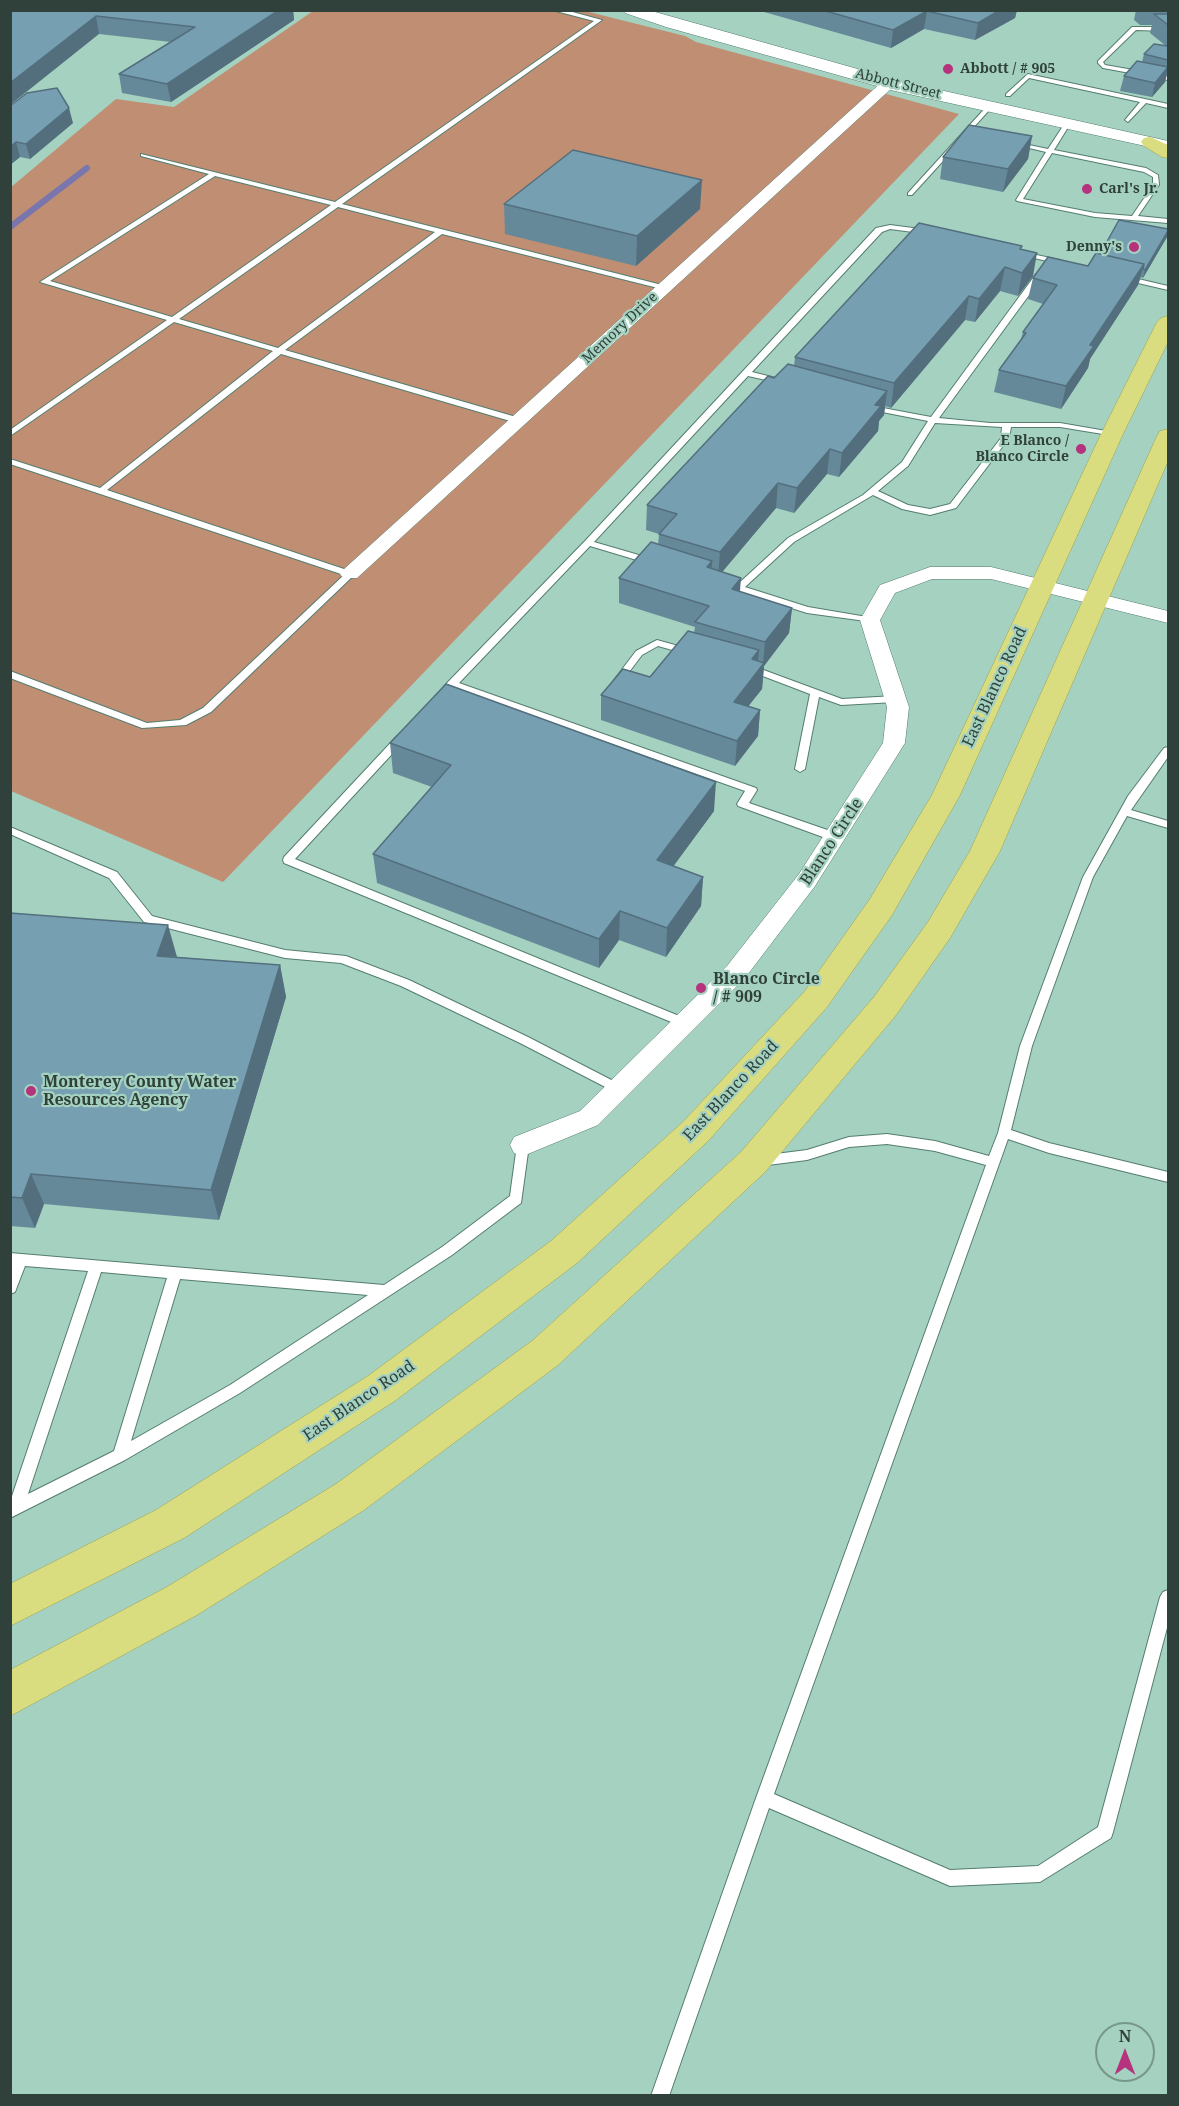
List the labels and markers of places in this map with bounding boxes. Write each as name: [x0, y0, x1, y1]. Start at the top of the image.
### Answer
place label: Abbott / # 905: [960, 61, 1055, 77]
marker: Abbott / # 905: [941, 62, 955, 76]
place label: Carl's Jr.: [1099, 181, 1158, 197]
marker: Carl's Jr.: [1080, 182, 1094, 196]
place label: Denny's: [1066, 239, 1122, 255]
marker: Denny's: [1127, 240, 1141, 254]
place label: E Blanco / Blanco Circle: [975, 433, 1069, 466]
marker: E Blanco / Blanco Circle: [1074, 442, 1088, 456]
place label: Blanco Circle / # 909: [713, 969, 820, 1007]
marker: Blanco Circle / # 909: [694, 981, 708, 995]
place label: Monterey County Water Resources Agency: [43, 1072, 237, 1110]
marker: Monterey County Water Resources Agency: [24, 1084, 38, 1098]

